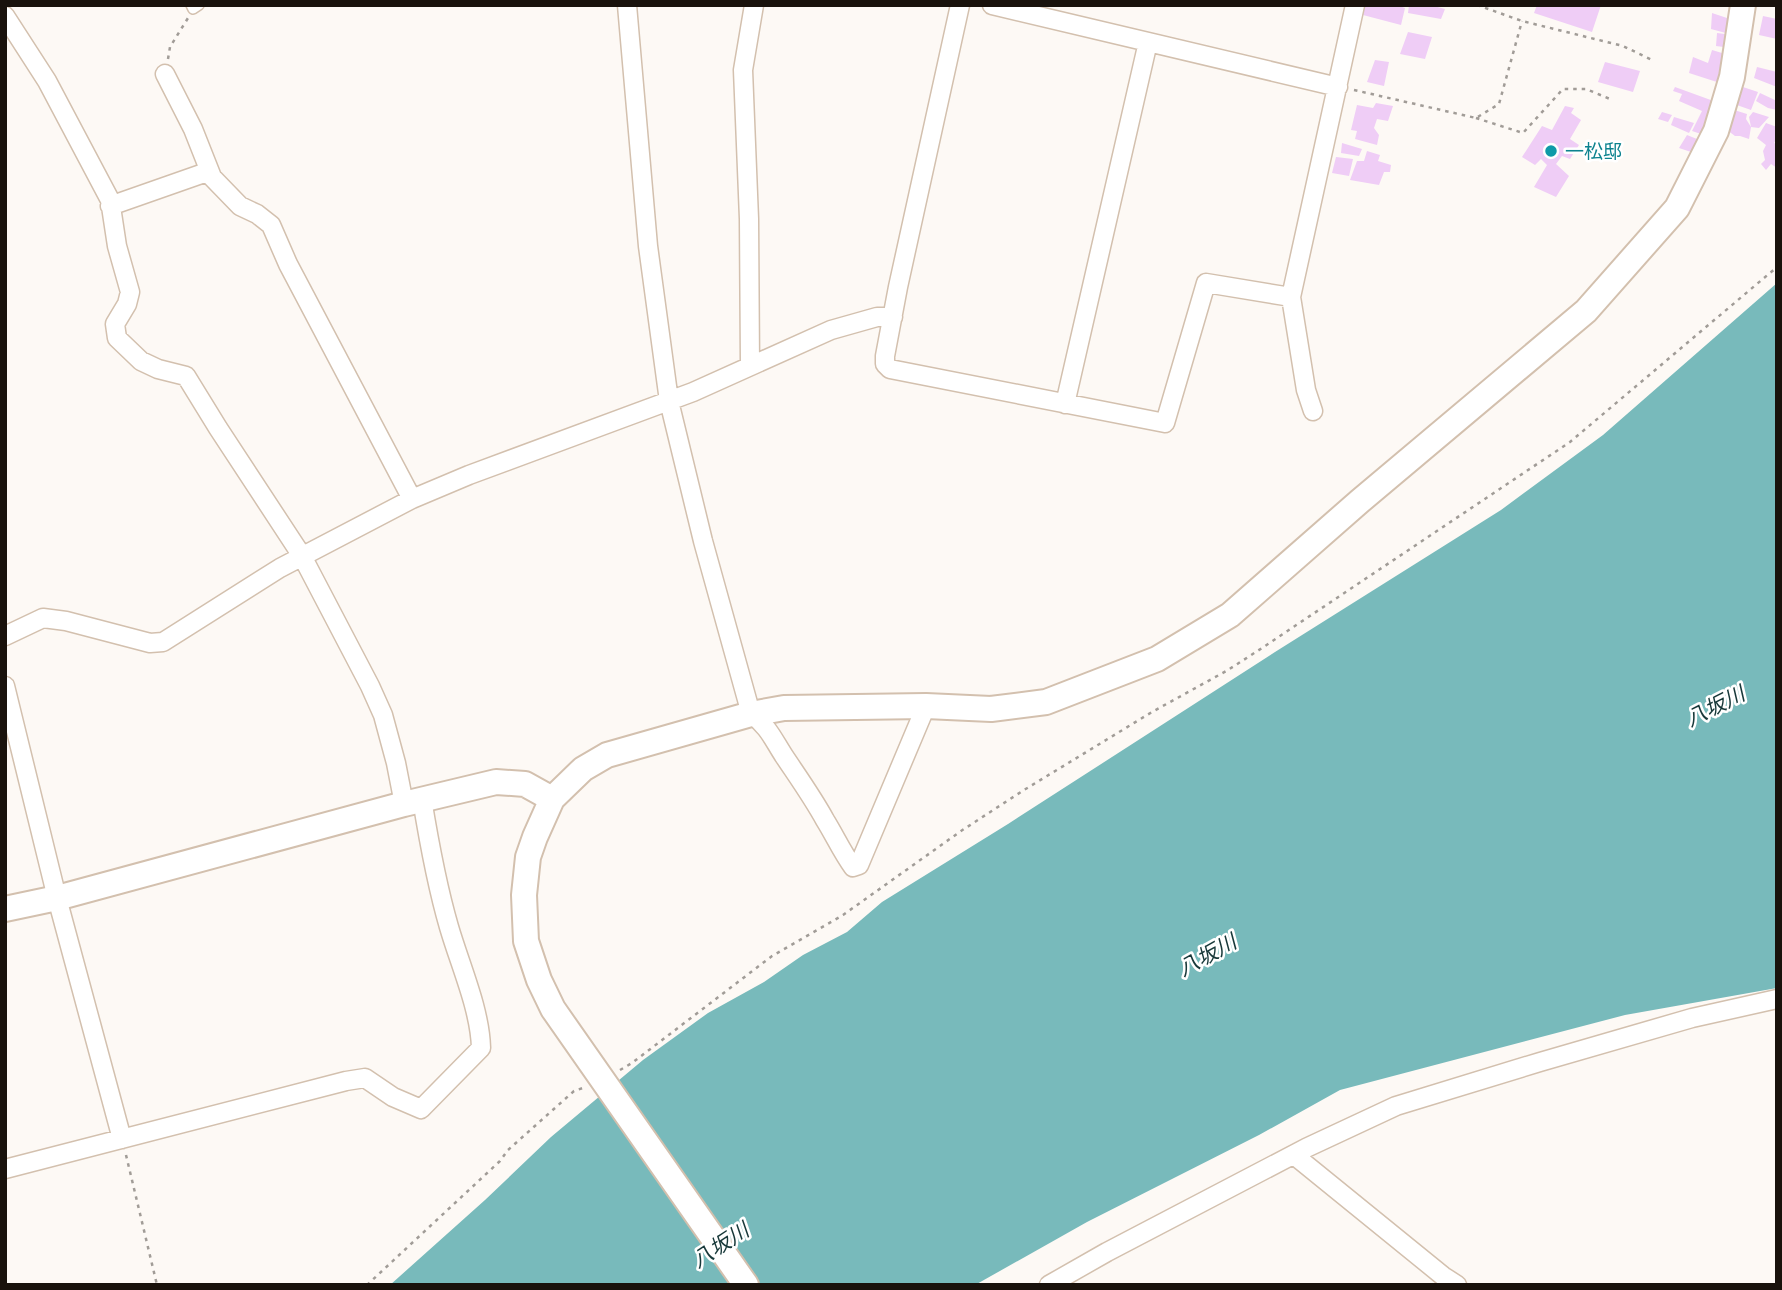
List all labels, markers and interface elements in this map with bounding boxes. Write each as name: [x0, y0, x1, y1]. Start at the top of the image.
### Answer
place label: 一松邸: [1565, 139, 1622, 163]
marker: 一松邸: [1543, 143, 1559, 159]
water label: 八坂川: [1681, 679, 1751, 732]
water label: 八坂川: [1173, 927, 1243, 982]
water label: 八坂川: [686, 1215, 755, 1273]

